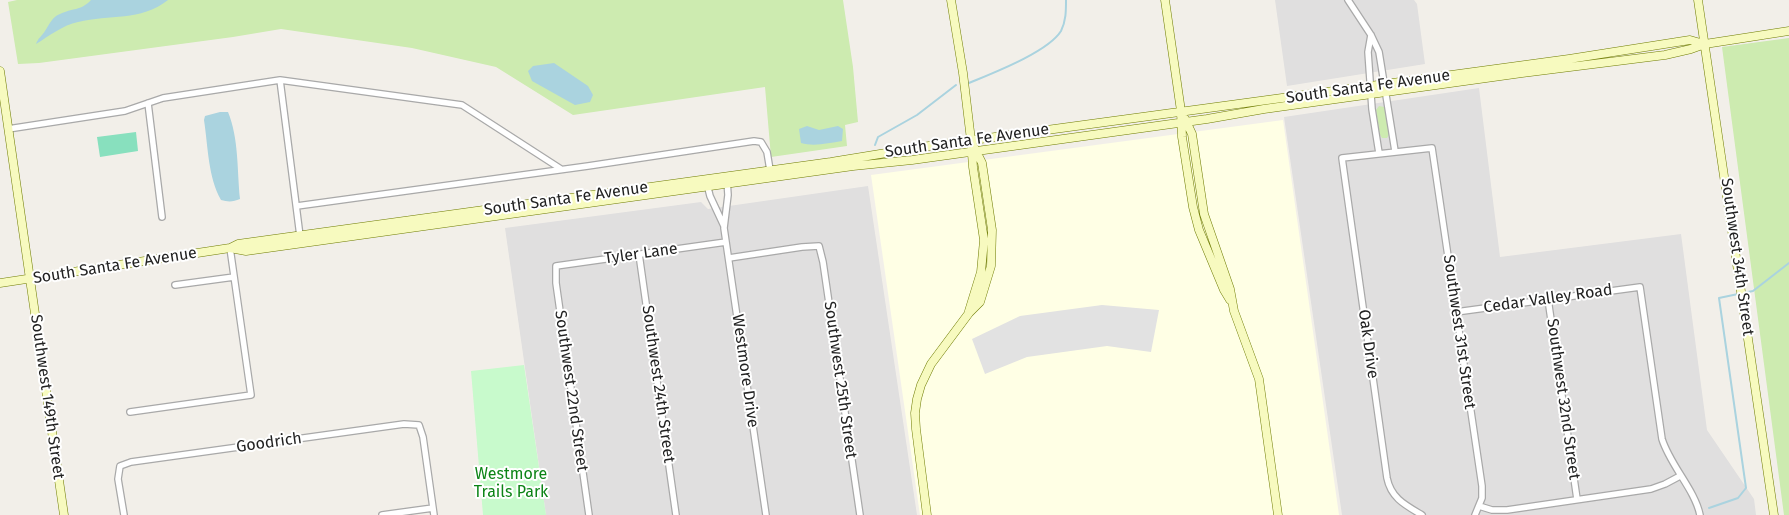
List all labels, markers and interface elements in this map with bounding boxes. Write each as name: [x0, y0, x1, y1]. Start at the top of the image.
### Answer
street label: South Santa Fe Avenue: [1285, 66, 1451, 108]
street label: South Santa Fe Avenue: [884, 120, 1050, 162]
street label: Southwest 34th Street: [1716, 177, 1758, 337]
street label: South Santa Fe Avenue: [483, 178, 649, 220]
street label: Tyler Lane: [603, 239, 679, 269]
street label: South Santa Fe Avenue: [32, 244, 198, 288]
street label: Southwest 31st Street: [1439, 254, 1479, 410]
street label: Cedar Valley Road: [1482, 280, 1614, 318]
street label: Southwest 25th Street: [819, 300, 861, 460]
street label: Southwest 24th Street: [637, 304, 679, 464]
street label: Oak Drive: [1354, 308, 1382, 380]
street label: Southwest 22nd Street: [550, 309, 592, 473]
street label: Southwest 149th Street: [26, 313, 68, 481]
street label: Westmore Drive: [728, 313, 762, 429]
street label: Southwest 32nd Street: [1542, 317, 1584, 481]
street label: Goodrich: [235, 429, 303, 457]
park label: Westmore Trails Park: [474, 465, 548, 503]

